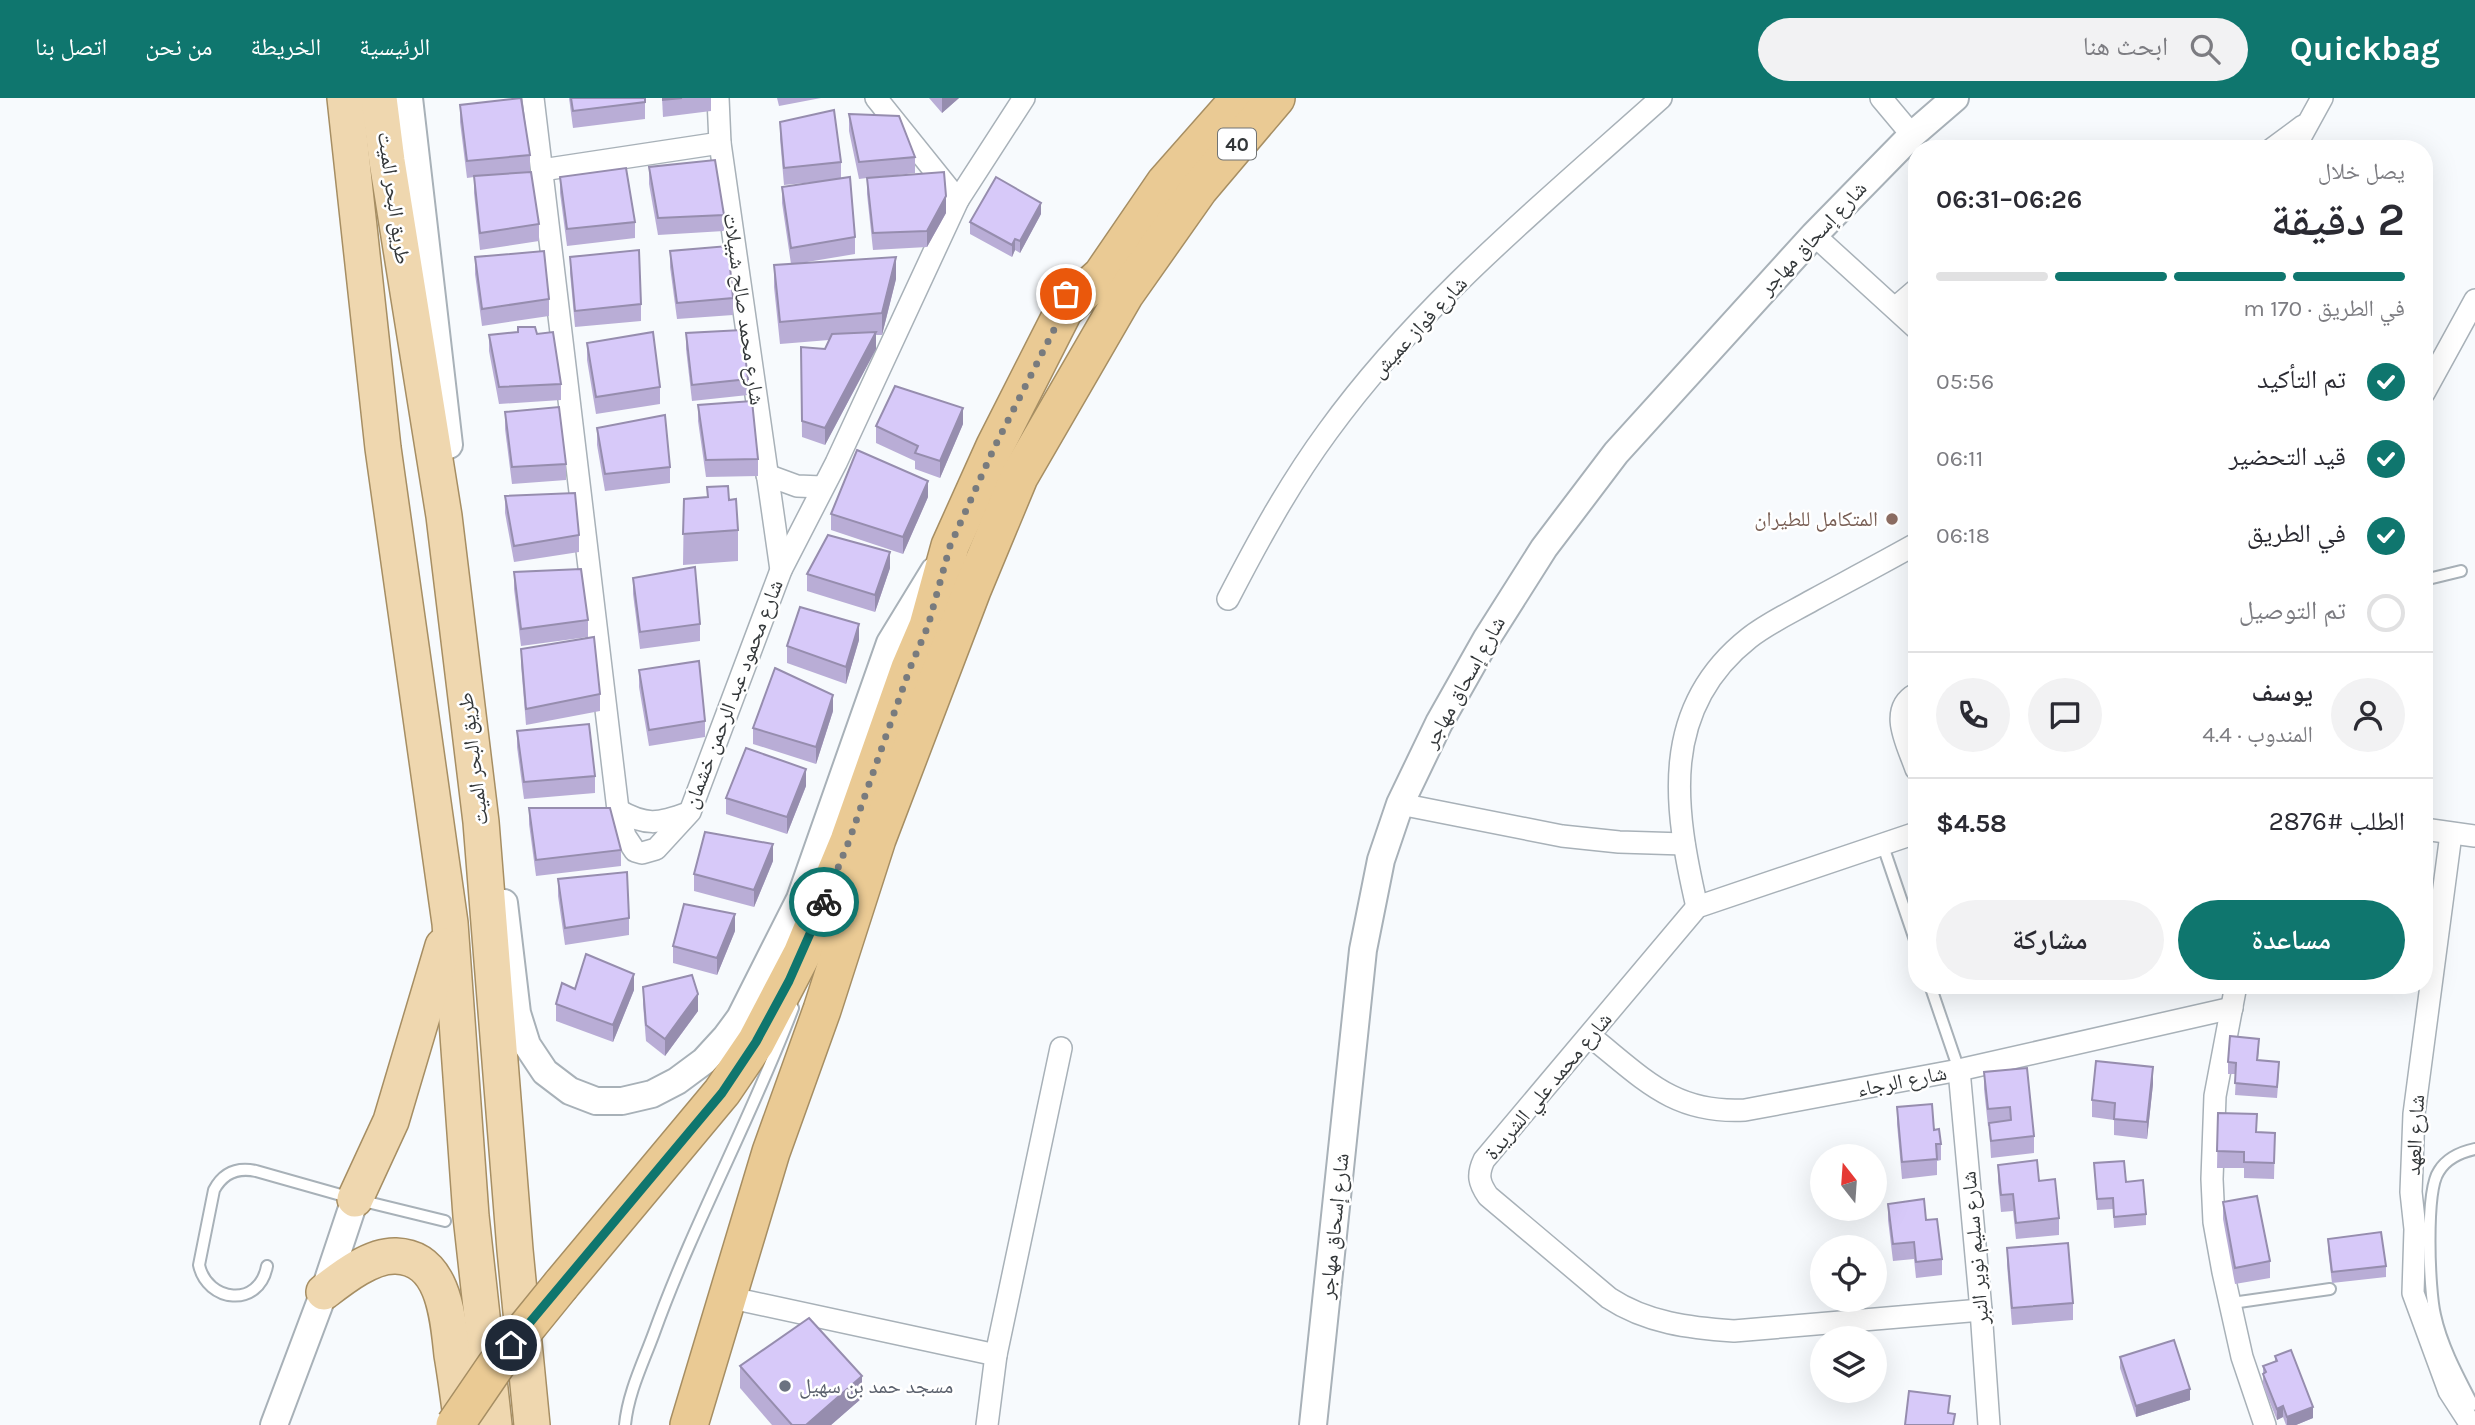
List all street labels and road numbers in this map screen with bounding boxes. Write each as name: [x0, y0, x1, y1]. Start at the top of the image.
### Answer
road number: 40: [1218, 128, 1256, 159]
street label: طريق البحر الميت: [372, 130, 415, 266]
street label: شارع إسحاق مهاجر: [1754, 176, 1873, 302]
street label: شارع محمد صالح شبيلات: [718, 211, 769, 407]
street label: شارع فواز عميش: [1366, 271, 1473, 383]
street label: شارع محمود عبد الرحمن خشمان: [678, 576, 789, 812]
street label: شارع إسحاق مهاجر: [1418, 612, 1512, 754]
street label: طريق البحر الميت: [453, 691, 494, 827]
street label: شارع محمد علي الشريدة: [1479, 1007, 1620, 1167]
street label: شارع الرجاء: [1855, 1061, 1949, 1102]
street label: شارع العهد: [2401, 1094, 2430, 1176]
street label: شارع إسحاق مهاجر: [1314, 1152, 1356, 1301]
street label: شارع سليم نوير النبر: [1956, 1170, 1996, 1327]

